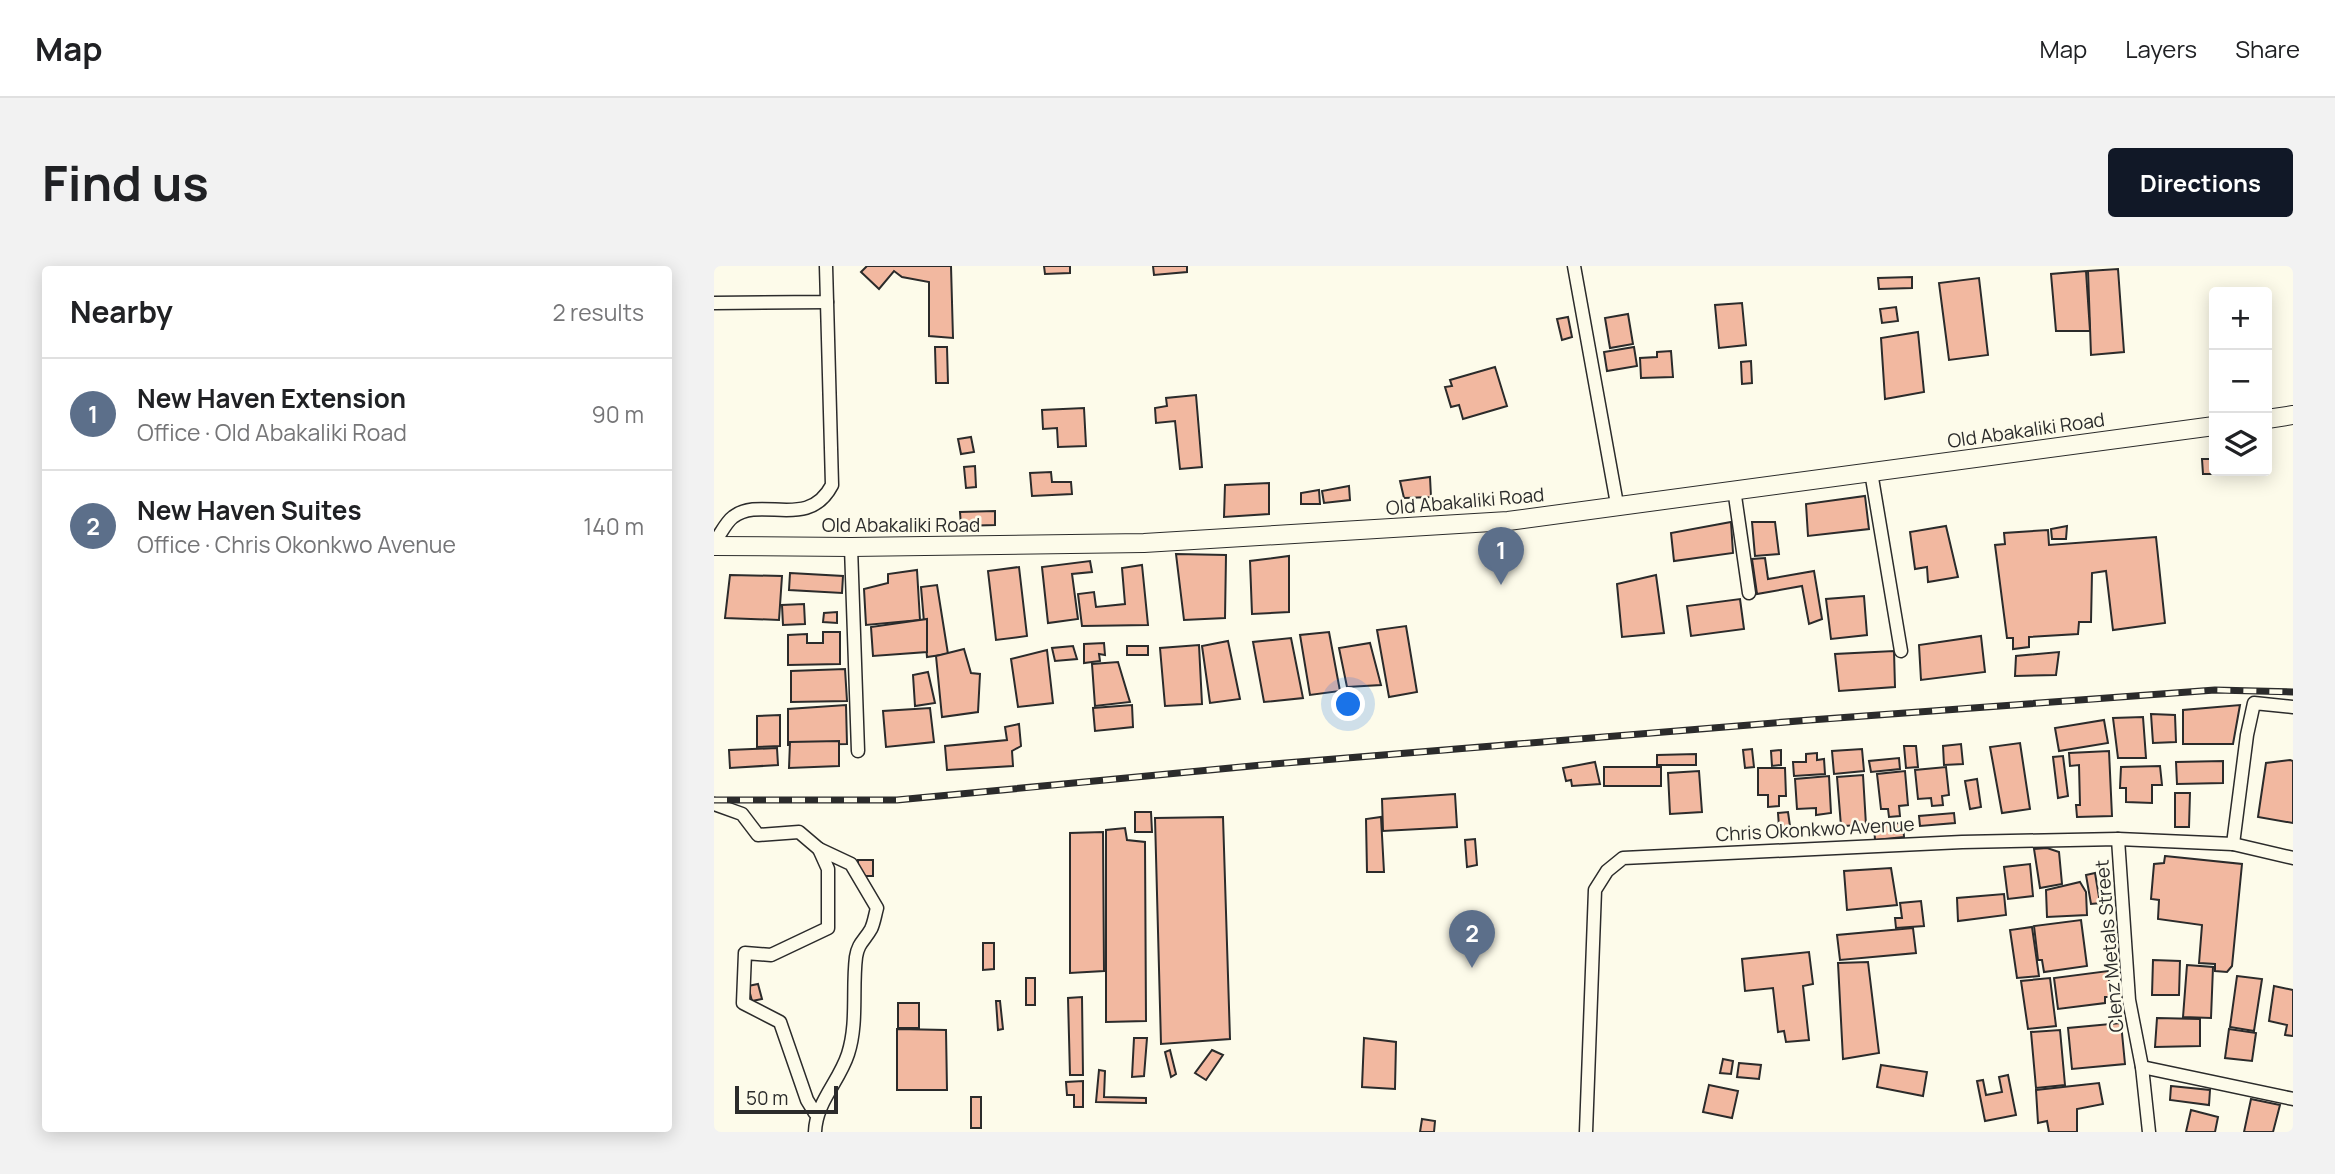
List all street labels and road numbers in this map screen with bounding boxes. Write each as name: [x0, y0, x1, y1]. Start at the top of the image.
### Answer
street label: Old Abakaliki Road: [1946, 406, 2106, 454]
street label: Old Abakaliki Road: [1385, 481, 1545, 521]
street label: Old Abakaliki Road: [822, 512, 980, 538]
street label: Chris Okonkwo Avenue: [1715, 811, 1915, 847]
street label: Clenz Metals Street: [2088, 859, 2130, 1033]

